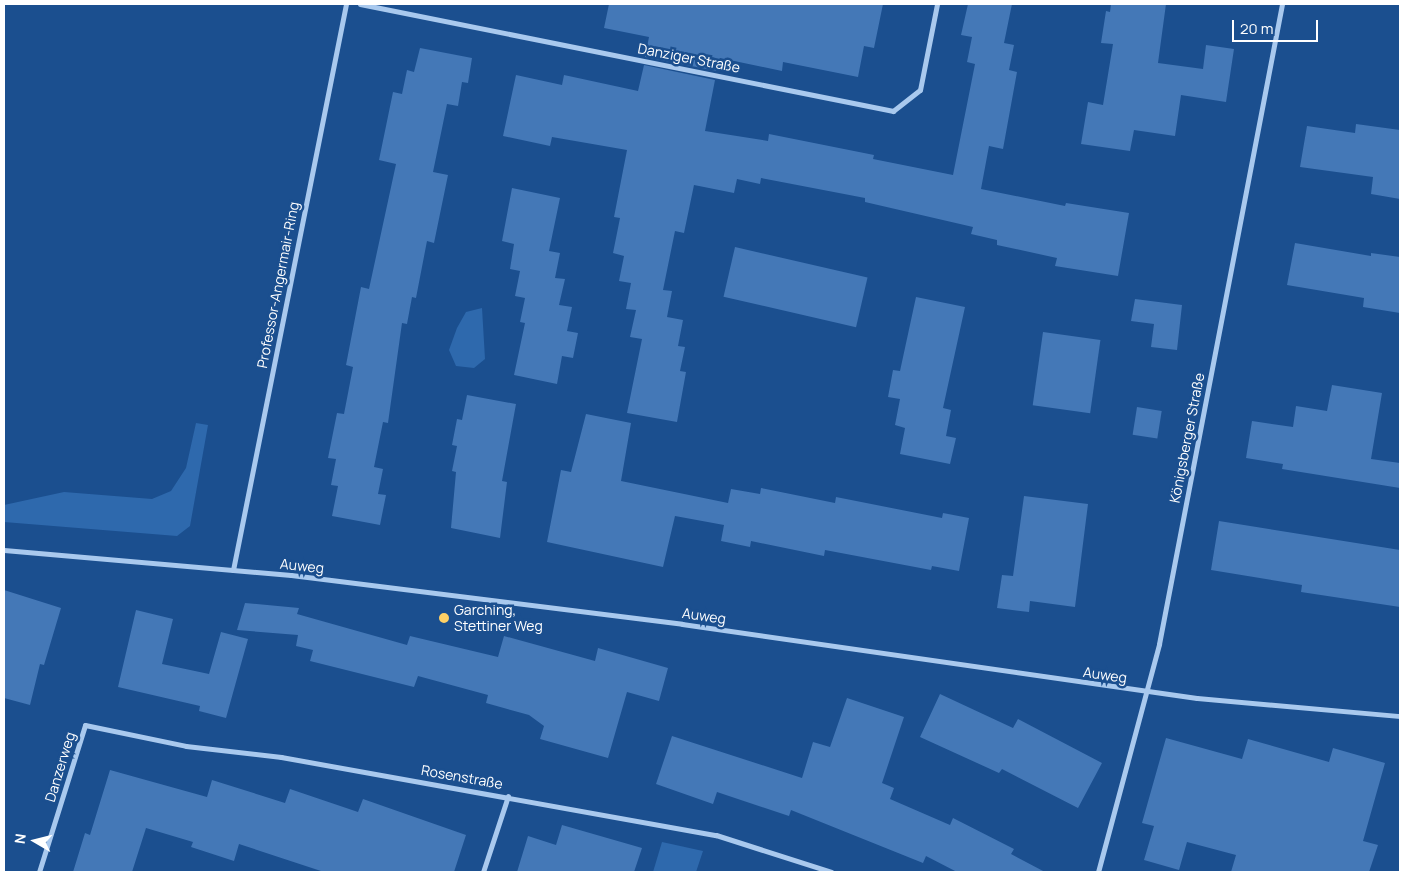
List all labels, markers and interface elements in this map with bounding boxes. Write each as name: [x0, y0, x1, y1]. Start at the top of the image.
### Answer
scale bar: [1234, 10, 1320, 42]
text: 20 m: [1240, 18, 1273, 39]
street label: Danziger Straße: [636, 40, 742, 76]
street label: Professor-Angermair-Ring: [254, 200, 302, 370]
street label: Königsberger Straße: [1166, 372, 1208, 504]
street label: Auweg: [279, 555, 325, 577]
place label: Garching, Stettiner Weg: [454, 602, 543, 634]
street label: Auweg: [681, 605, 727, 627]
marker: Garching, Stettiner Weg: [438, 612, 450, 624]
street label: Auweg: [1082, 664, 1128, 686]
street label: Danzerweg: [41, 730, 79, 804]
street label: Rosenstraße: [420, 762, 504, 792]
north arrow: [10, 816, 60, 866]
text: N: [10, 833, 30, 845]

